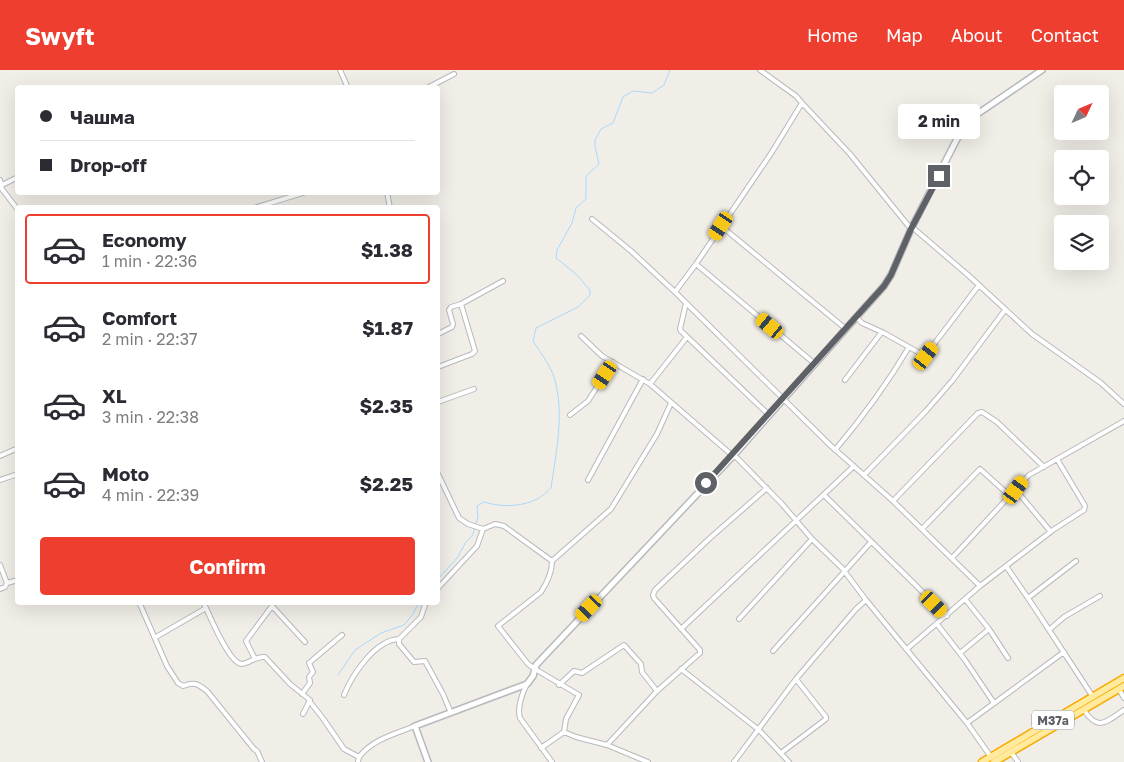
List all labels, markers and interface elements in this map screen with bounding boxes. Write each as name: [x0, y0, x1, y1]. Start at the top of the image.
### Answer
text: Swyft: [25, 21, 95, 50]
text: Home: [807, 24, 858, 46]
text: Map: [886, 24, 923, 46]
text: About: [951, 24, 1003, 46]
text: Contact: [1031, 24, 1099, 46]
north arrow: [1054, 85, 1109, 140]
map controls: [1054, 85, 1109, 270]
callout: 2 min: [898, 104, 980, 138]
text: Чашма: [70, 105, 135, 128]
text: 2 min: [918, 111, 960, 131]
button: locate: [1054, 150, 1109, 205]
text: Drop-off: [70, 153, 147, 176]
route end: [928, 165, 950, 187]
car: [706, 209, 735, 243]
button: layers: [1054, 215, 1109, 270]
icon: car: [42, 227, 87, 272]
text: Economy: [102, 228, 187, 251]
text: $1.38: [361, 238, 413, 261]
text: 1 min · 22:36: [102, 251, 197, 271]
icon: car: [42, 305, 87, 350]
text: Comfort: [102, 306, 177, 329]
car: [753, 311, 786, 341]
text: $1.87: [362, 316, 413, 339]
text: 2 min · 22:37: [102, 329, 198, 349]
car: [910, 340, 941, 372]
car: [590, 358, 619, 392]
icon: car: [42, 383, 87, 428]
text: XL: [102, 384, 127, 407]
text: $2.35: [359, 394, 413, 417]
text: 3 min · 22:38: [102, 407, 199, 427]
icon: car: [42, 461, 87, 506]
text: Moto: [102, 462, 149, 485]
text: $2.25: [359, 472, 413, 495]
route start: [695, 472, 717, 494]
car: [1001, 473, 1030, 507]
text: 4 min · 22:39: [102, 485, 199, 505]
button: Confirm: [40, 537, 415, 595]
car: [918, 588, 949, 620]
car: [573, 592, 604, 624]
road number: M37a: [1032, 710, 1074, 730]

